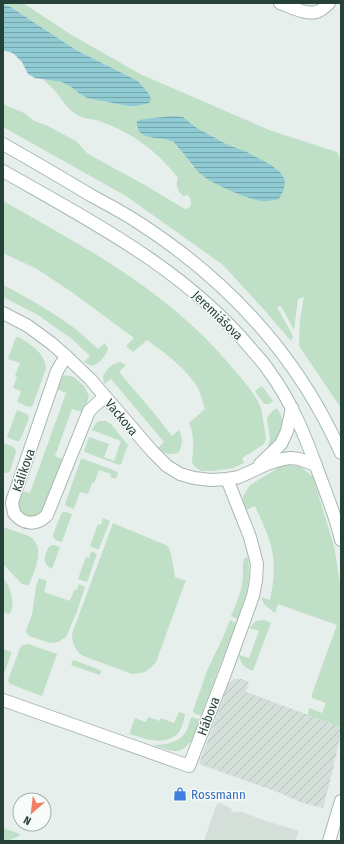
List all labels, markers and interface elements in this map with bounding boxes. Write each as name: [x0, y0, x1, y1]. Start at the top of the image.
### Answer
street label: Jeremiášova: [189, 288, 246, 343]
street label: Vackova: [102, 396, 141, 439]
street label: Kálikova: [9, 447, 38, 494]
street label: Hábova: [194, 695, 223, 738]
shop icon: Rossmann: [172, 786, 188, 802]
place label: Rossmann: [191, 787, 246, 802]
north arrow: [12, 792, 52, 832]
text: N: [22, 813, 34, 828]

